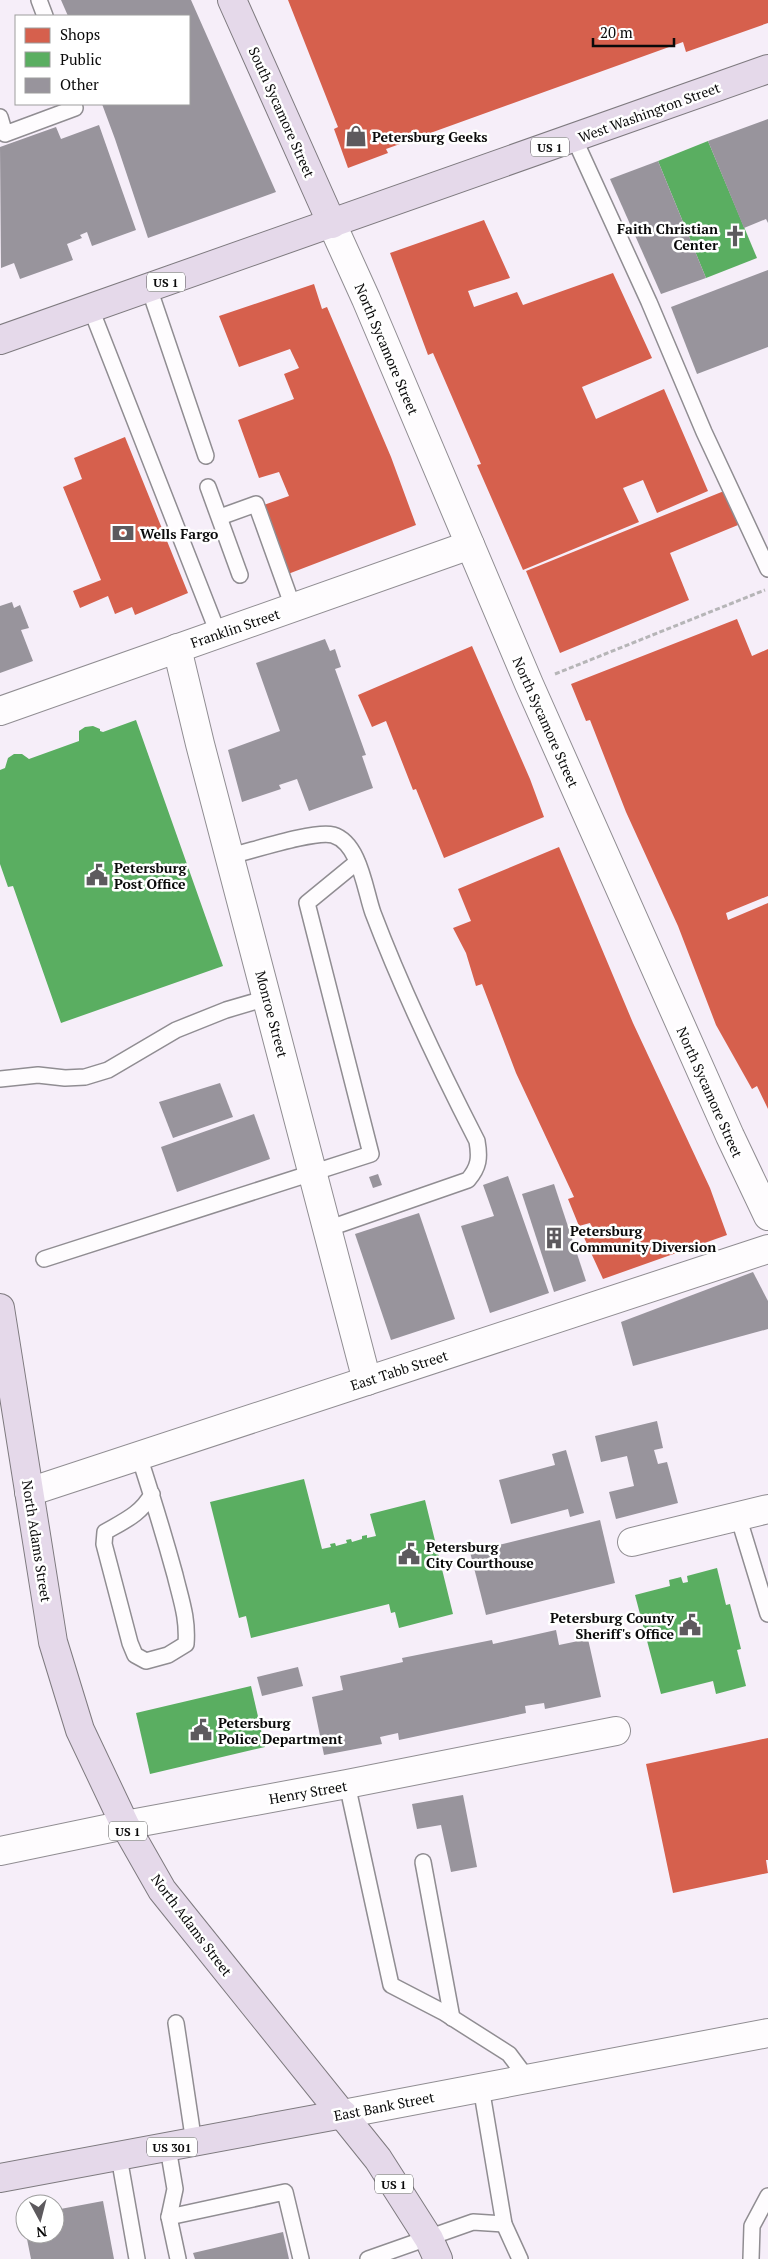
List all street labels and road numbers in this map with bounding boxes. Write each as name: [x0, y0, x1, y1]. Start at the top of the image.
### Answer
street label: South Sycamore Street: [245, 44, 320, 181]
street label: West Washington Street: [576, 77, 723, 146]
road number: US 1: [531, 138, 569, 156]
road number: US 1: [147, 272, 185, 292]
street label: North Sycamore Street: [351, 280, 424, 418]
street label: Franklin Street: [188, 604, 283, 652]
street label: North Sycamore Street: [509, 654, 584, 791]
street label: Monroe Street: [251, 968, 293, 1060]
street label: North Sycamore Street: [673, 1024, 748, 1161]
street label: East Tabb Street: [348, 1345, 451, 1395]
street label: North Adams Street: [18, 1479, 56, 1604]
street label: Henry Street: [267, 1776, 349, 1808]
road number: US 1: [109, 1822, 147, 1840]
street label: North Adams Street: [147, 1870, 237, 1981]
street label: East Bank Street: [332, 2087, 437, 2125]
road number: US 301: [147, 2138, 197, 2156]
road number: US 1: [375, 2174, 413, 2194]

